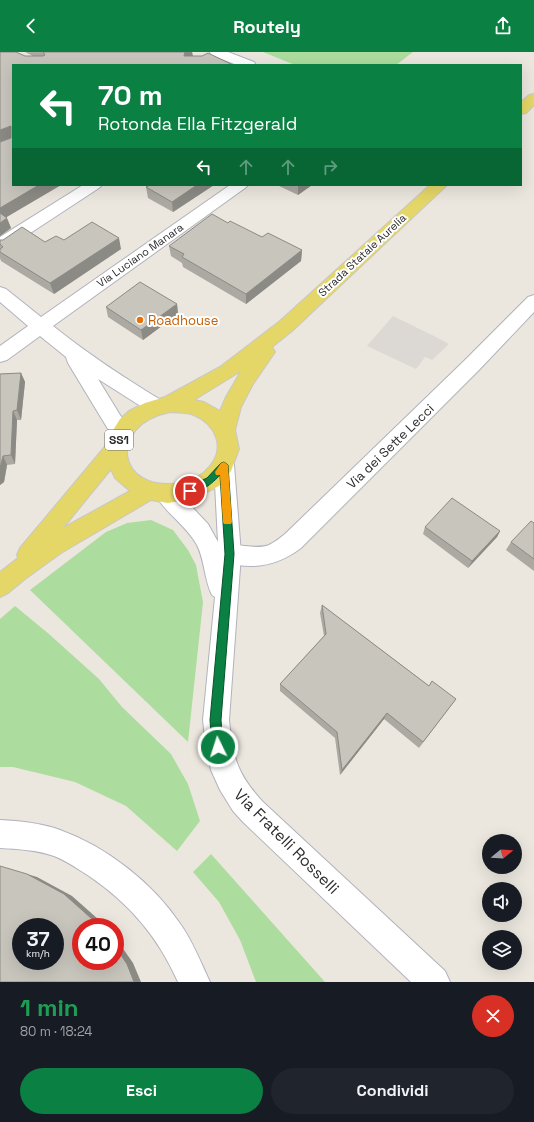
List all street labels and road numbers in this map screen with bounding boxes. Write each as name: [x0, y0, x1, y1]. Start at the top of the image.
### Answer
street label: Strada Statale Aurelia: [315, 210, 409, 299]
street label: Via Luciano Manara: [94, 219, 187, 290]
street label: Via dei Sette Lecci: [343, 400, 438, 492]
road number: SS1: [105, 430, 133, 450]
street label: Via Fratelli Rosselli: [229, 784, 344, 899]

